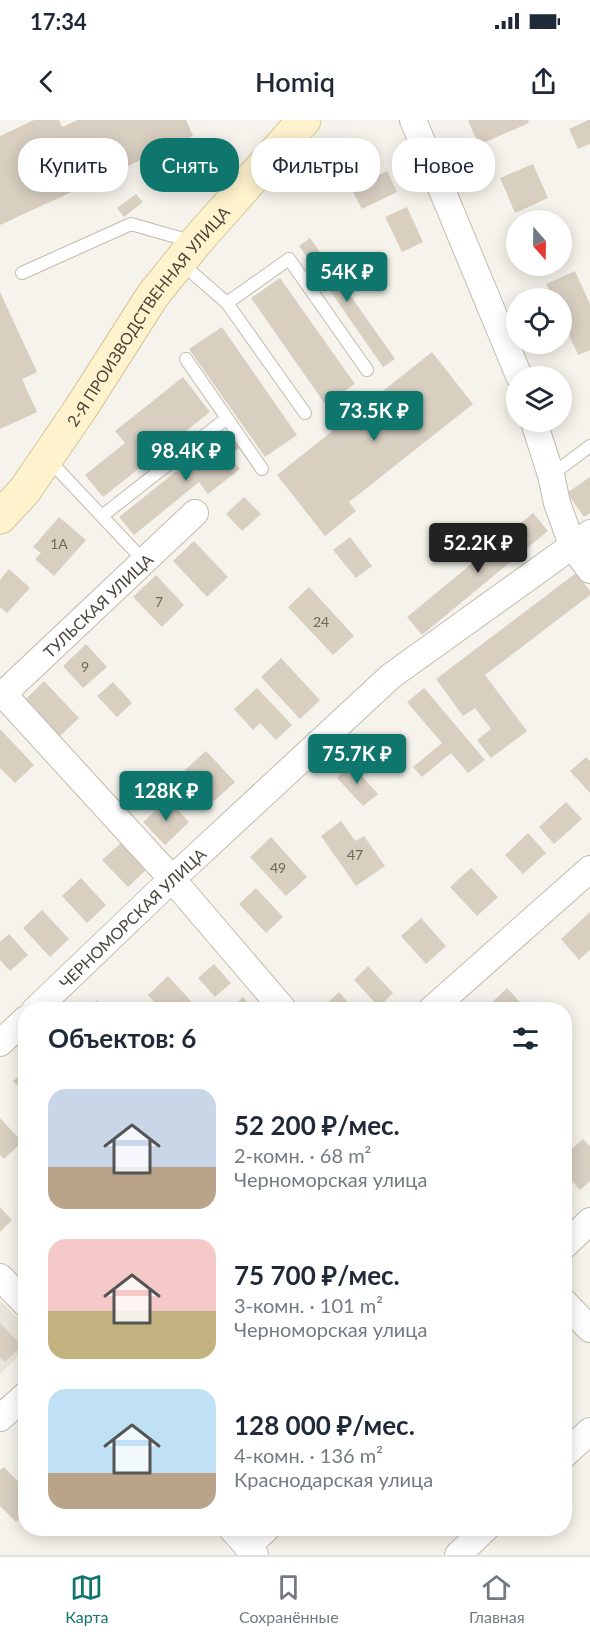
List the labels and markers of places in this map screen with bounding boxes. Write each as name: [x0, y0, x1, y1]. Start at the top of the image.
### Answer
pin: 54K ₽: [305, 252, 389, 303]
pin: 73.5K ₽: [319, 391, 429, 442]
pin: 98.4K ₽: [131, 431, 241, 482]
pin: 52.2K ₽: [423, 523, 533, 574]
pin: 75.7K ₽: [302, 734, 412, 785]
pin: 128K ₽: [117, 771, 215, 822]

